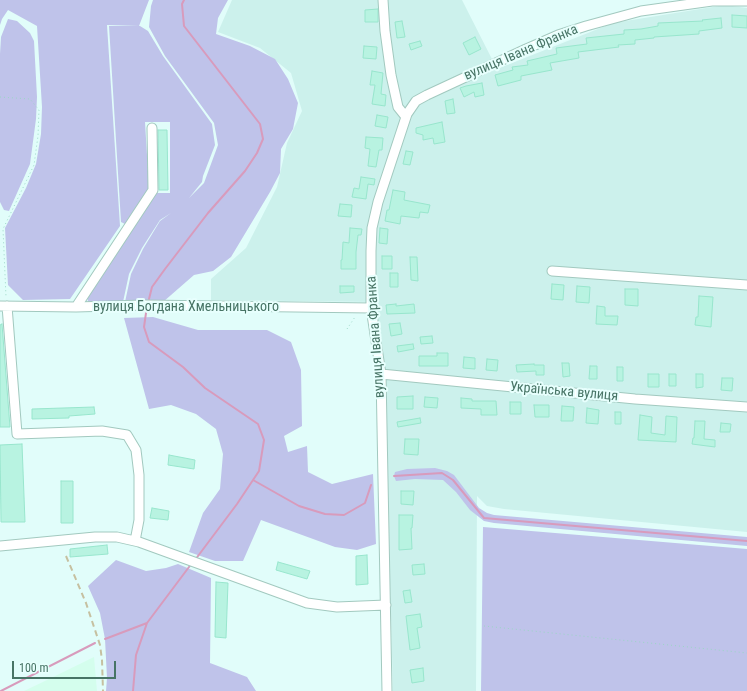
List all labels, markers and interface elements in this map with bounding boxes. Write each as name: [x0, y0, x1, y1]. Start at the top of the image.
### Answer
street label: вулиця Івана Франка: [462, 21, 580, 85]
street label: вулиця Івана Франка: [363, 275, 389, 399]
street label: вулиця Богдана Хмельницького: [93, 299, 279, 315]
street label: Українська вулиця: [509, 379, 619, 405]
scale bar: [14, 653, 118, 679]
text: 100 m: [19, 661, 49, 675]

